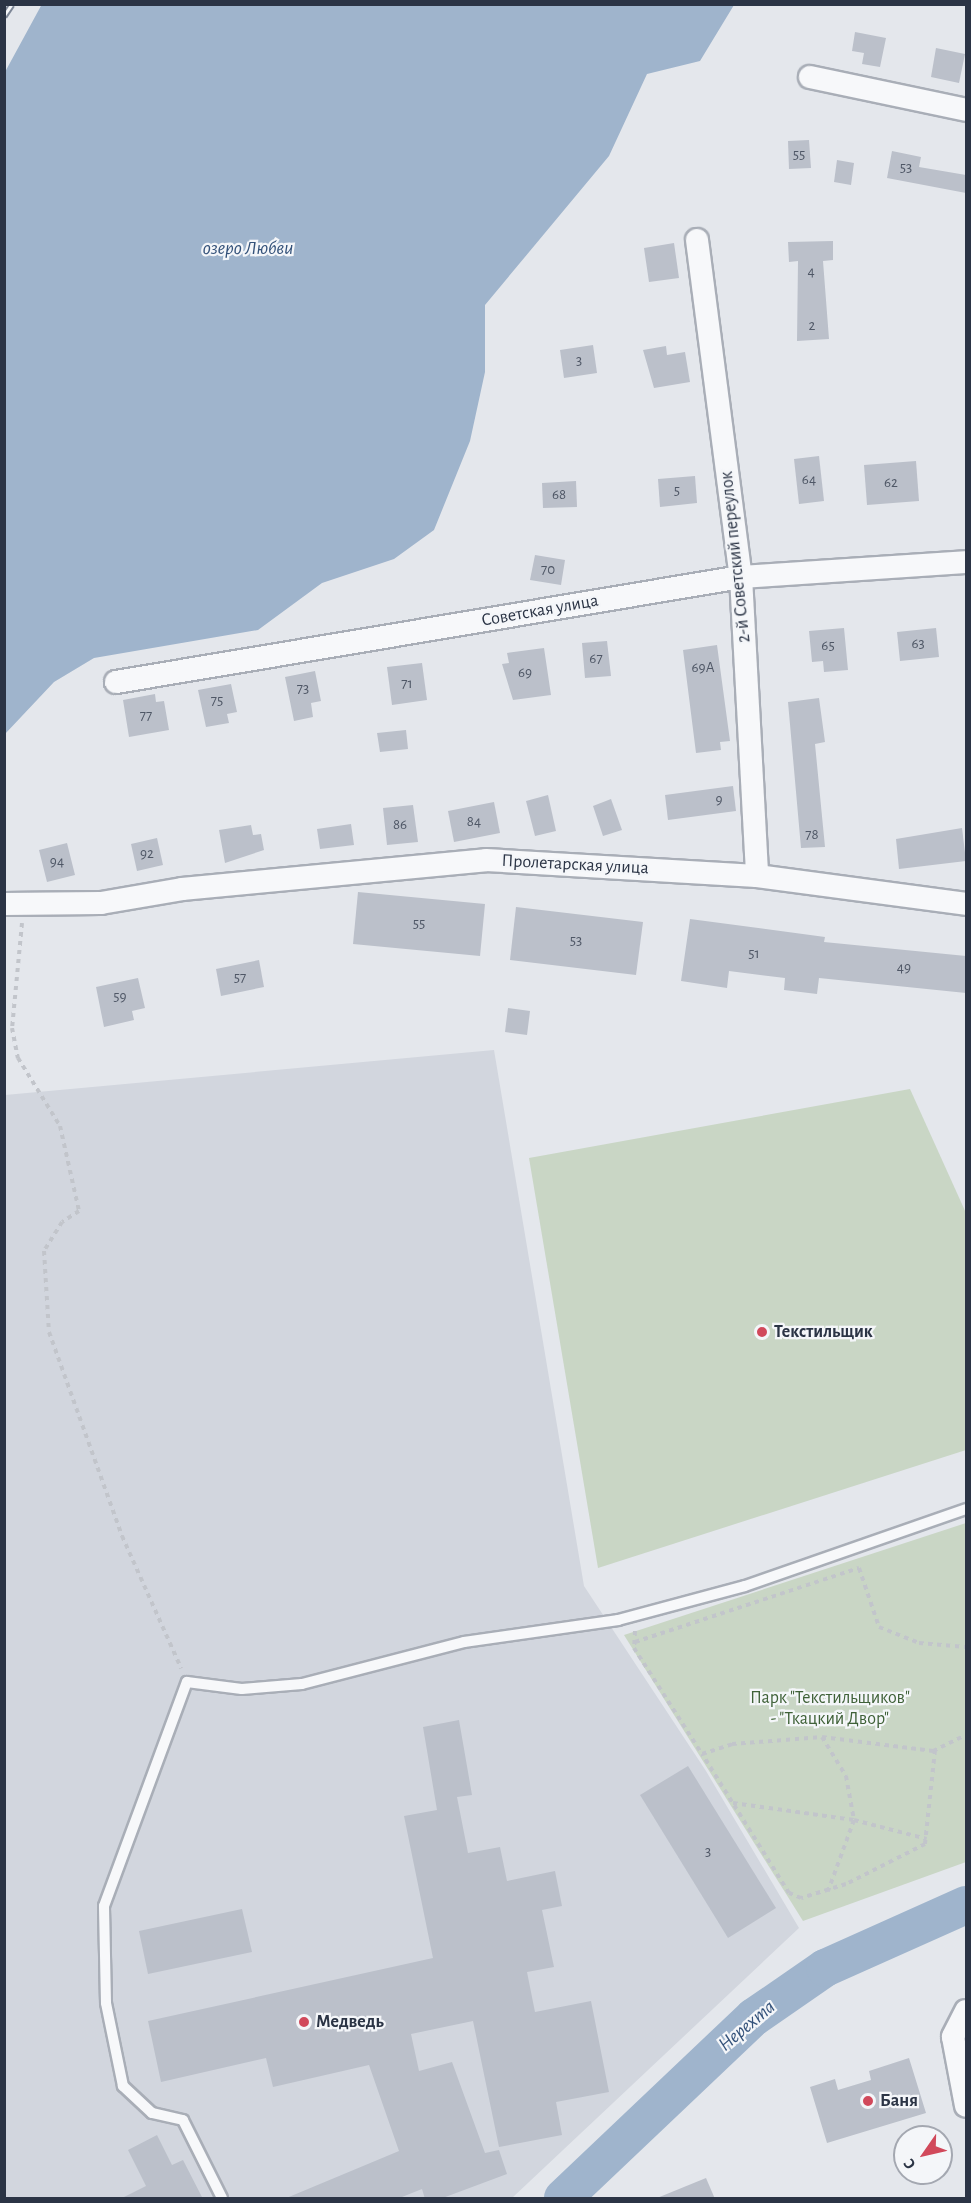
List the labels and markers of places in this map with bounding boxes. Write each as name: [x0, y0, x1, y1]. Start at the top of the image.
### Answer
place label: Текстильщик: [774, 1321, 873, 1343]
marker: Текстильщик: [755, 1325, 769, 1339]
place label: Медведь: [316, 2011, 384, 2033]
marker: Медведь: [297, 2015, 311, 2029]
place label: Баня: [880, 2090, 918, 2112]
marker: Баня: [861, 2094, 875, 2108]

